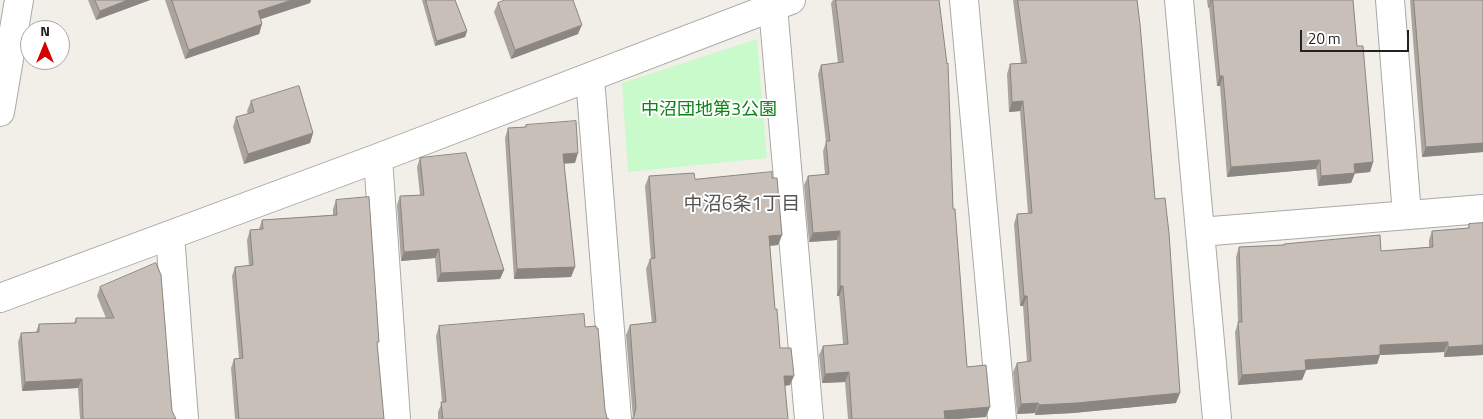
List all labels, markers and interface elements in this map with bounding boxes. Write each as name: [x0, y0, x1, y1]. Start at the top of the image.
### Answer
north arrow: [20, 20, 70, 70]
text: N: [40, 20, 50, 41]
scale bar: [1303, 20, 1412, 52]
text: 20 m: [1308, 27, 1341, 50]
park label: 中沼団地第3公園: [641, 100, 777, 122]
district label: 中沼6条1丁目: [684, 194, 800, 216]

